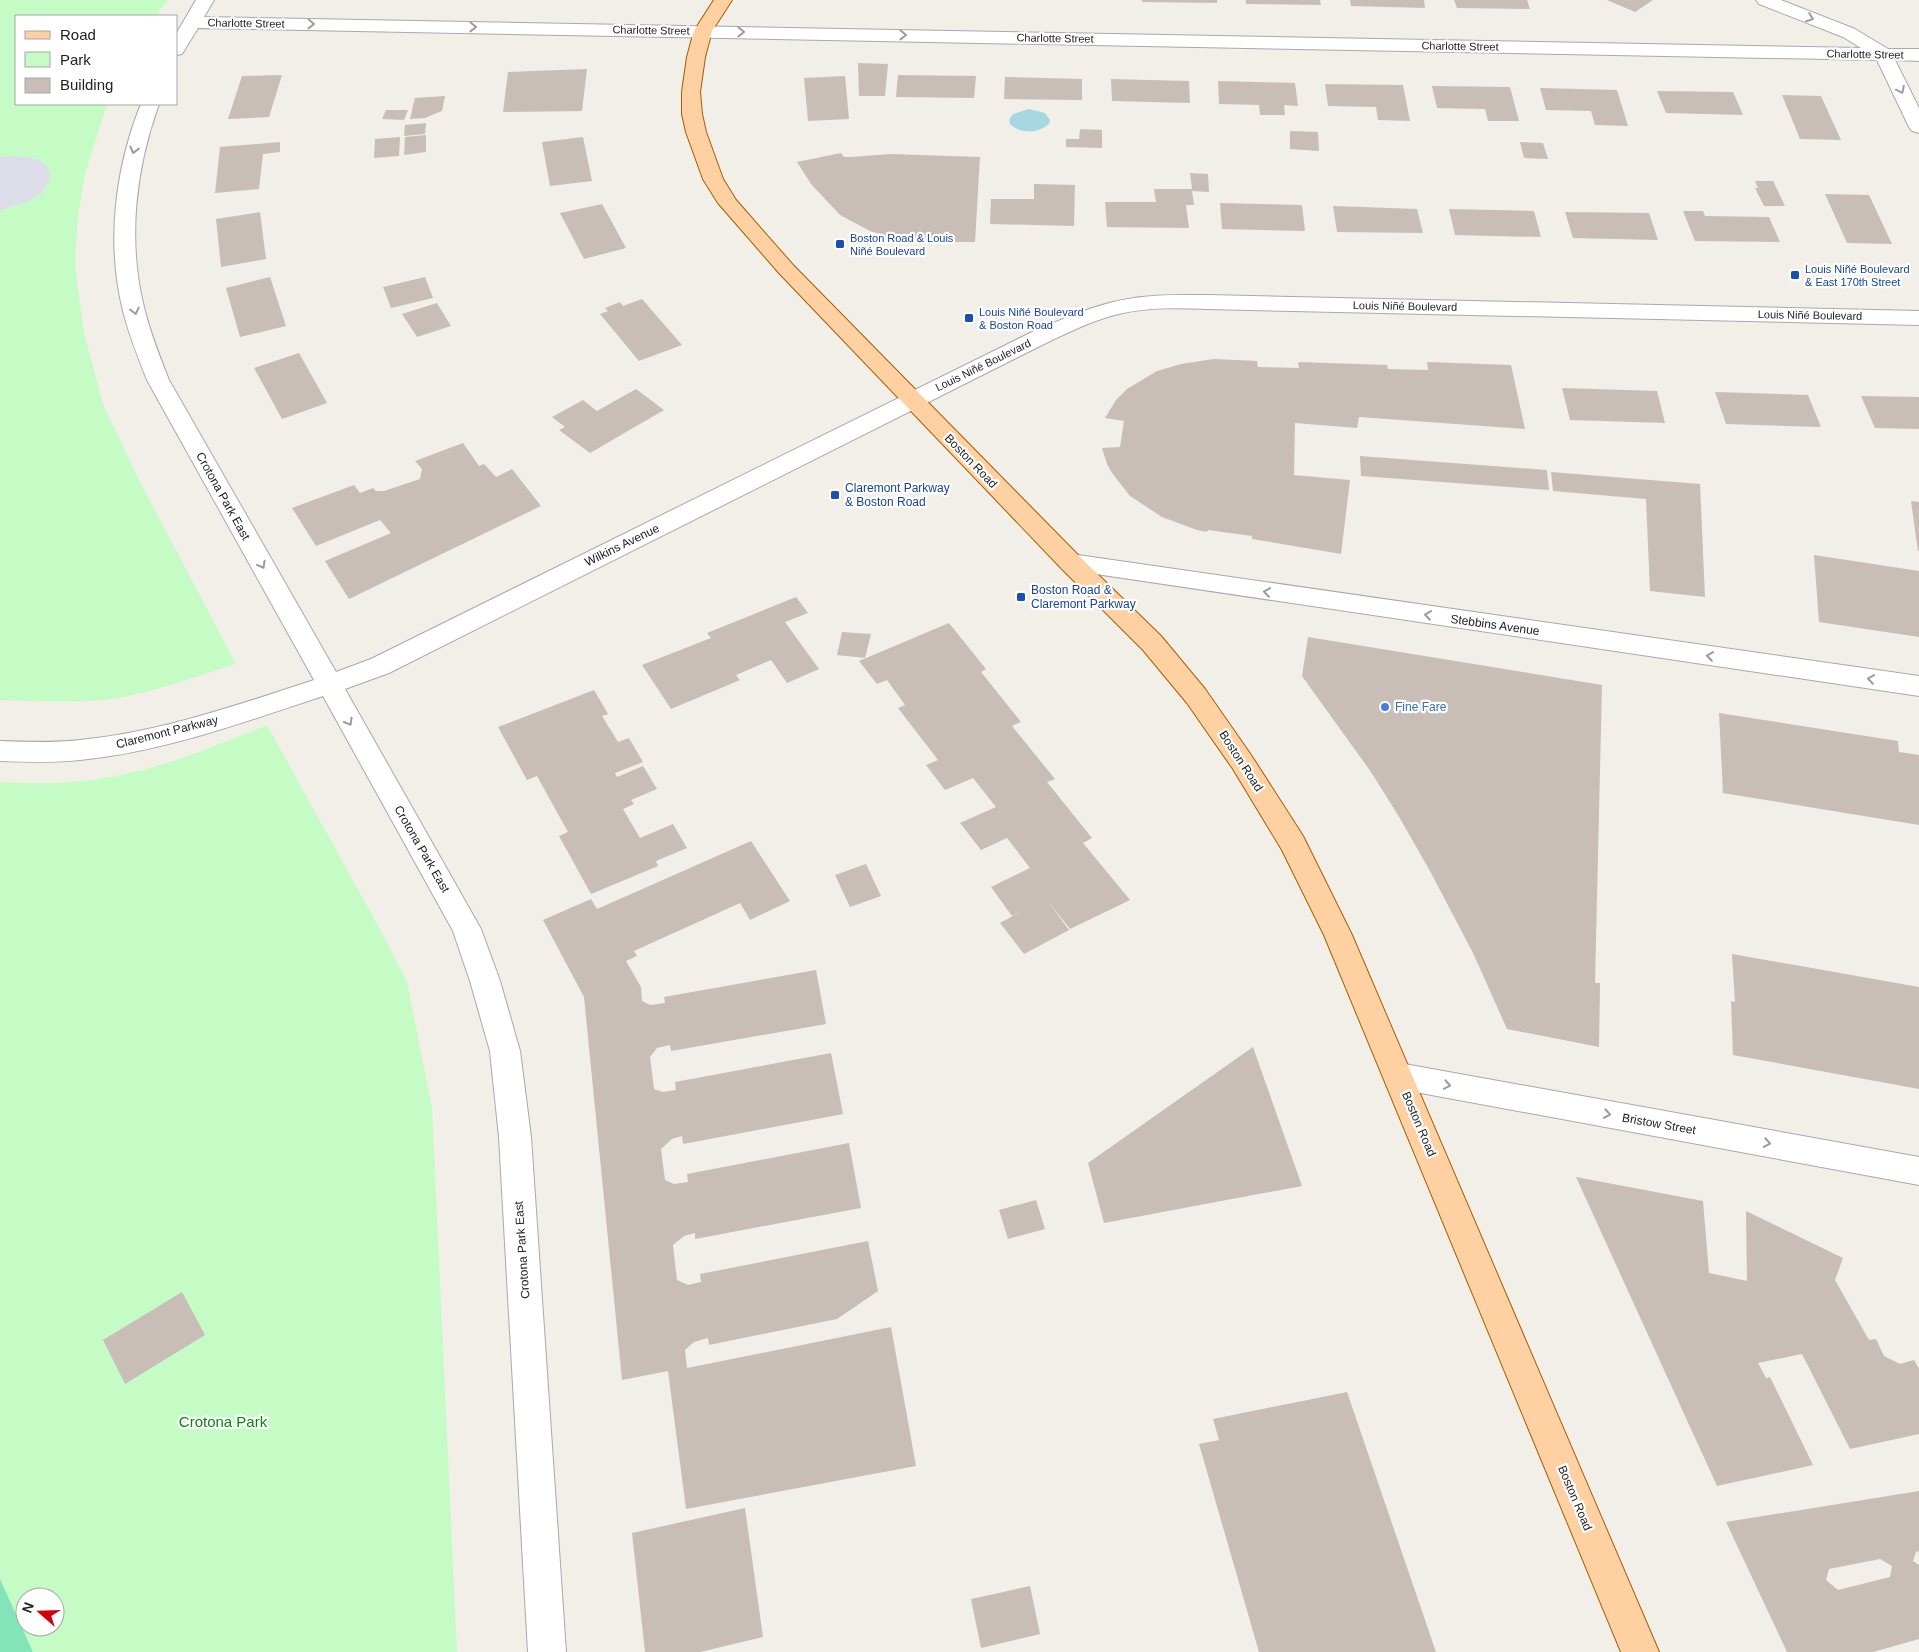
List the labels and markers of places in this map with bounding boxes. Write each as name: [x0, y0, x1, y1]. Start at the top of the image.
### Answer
place label: Boston Road & Louis Niñé Boulevard: [850, 232, 954, 257]
marker: Boston Road & Louis Niñé Boulevard: [834, 238, 846, 250]
place label: Louis Niñé Boulevard & East 170th Street: [1805, 263, 1910, 288]
marker: Louis Niñé Boulevard & East 170th Street: [1789, 269, 1801, 281]
place label: Louis Niñé Boulevard & Boston Road: [979, 306, 1084, 331]
marker: Louis Niñé Boulevard & Boston Road: [963, 312, 975, 324]
place label: Claremont Parkway & Boston Road: [845, 481, 950, 509]
marker: Claremont Parkway & Boston Road: [829, 489, 841, 501]
place label: Boston Road & Claremont Parkway: [1031, 583, 1136, 611]
marker: Boston Road & Claremont Parkway: [1015, 591, 1027, 603]
place label: Fine Fare: [1395, 700, 1447, 714]
marker: Fine Fare: [1379, 701, 1391, 713]

